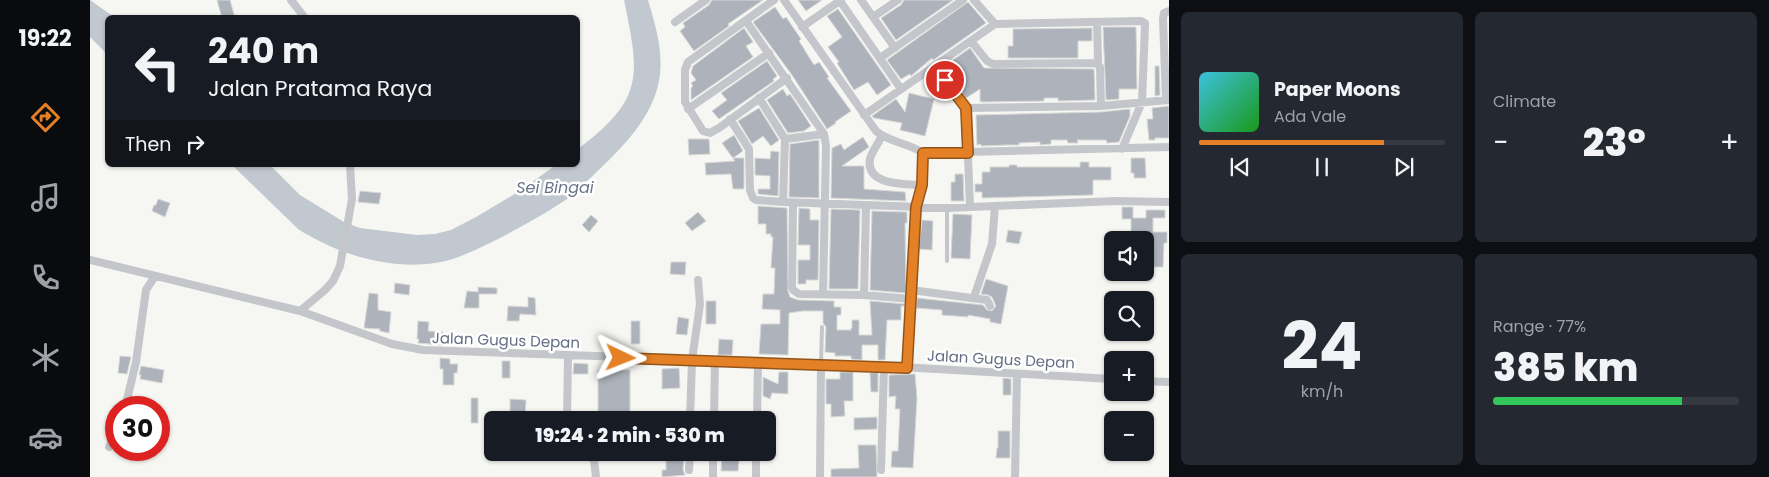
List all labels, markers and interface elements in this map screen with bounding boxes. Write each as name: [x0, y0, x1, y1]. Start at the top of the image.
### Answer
text: 19:22: [18, 23, 72, 54]
text: 240 m: [208, 26, 319, 75]
icon: left: [125, 35, 190, 100]
pin: [924, 59, 966, 101]
icon: arrive: [931, 66, 959, 94]
text: Jalan Pratama Raya: [208, 73, 432, 104]
text: Paper Moons: [1274, 76, 1401, 103]
text: Climate: [1493, 90, 1556, 113]
icon: directions: [28, 100, 63, 135]
text: Ada Vale: [1274, 105, 1346, 128]
text: 23°: [1583, 116, 1646, 169]
text: −: [1493, 123, 1508, 162]
text: +: [1720, 123, 1739, 162]
icon: right: [181, 130, 209, 158]
text: Then: [125, 131, 171, 158]
icon: previous: [1226, 153, 1254, 181]
icon: pause: [1308, 153, 1336, 181]
icon: next: [1390, 153, 1418, 181]
water label: Sei Bingai: [516, 176, 595, 199]
icon: music: [28, 180, 63, 215]
map controls: [1104, 231, 1154, 461]
button: sound: [1104, 231, 1154, 281]
icon: phone: [28, 260, 63, 295]
button: search: [1104, 291, 1154, 341]
text: 24: [1281, 301, 1363, 392]
text: Range · 77%: [1493, 315, 1586, 338]
street label: Jalan Gugus Depan: [432, 327, 580, 353]
position arrow: [594, 331, 646, 383]
icon: climate: [28, 340, 63, 375]
text: 385 km: [1493, 341, 1638, 394]
street label: Jalan Gugus Depan: [926, 345, 1076, 373]
button: +: [1104, 351, 1154, 401]
text: km/h: [1301, 380, 1343, 403]
speed limit sign: 30: [105, 396, 170, 461]
button: −: [1104, 411, 1154, 461]
icon: car: [28, 420, 63, 455]
text: 19:24 · 2 min · 530 m: [535, 422, 725, 449]

